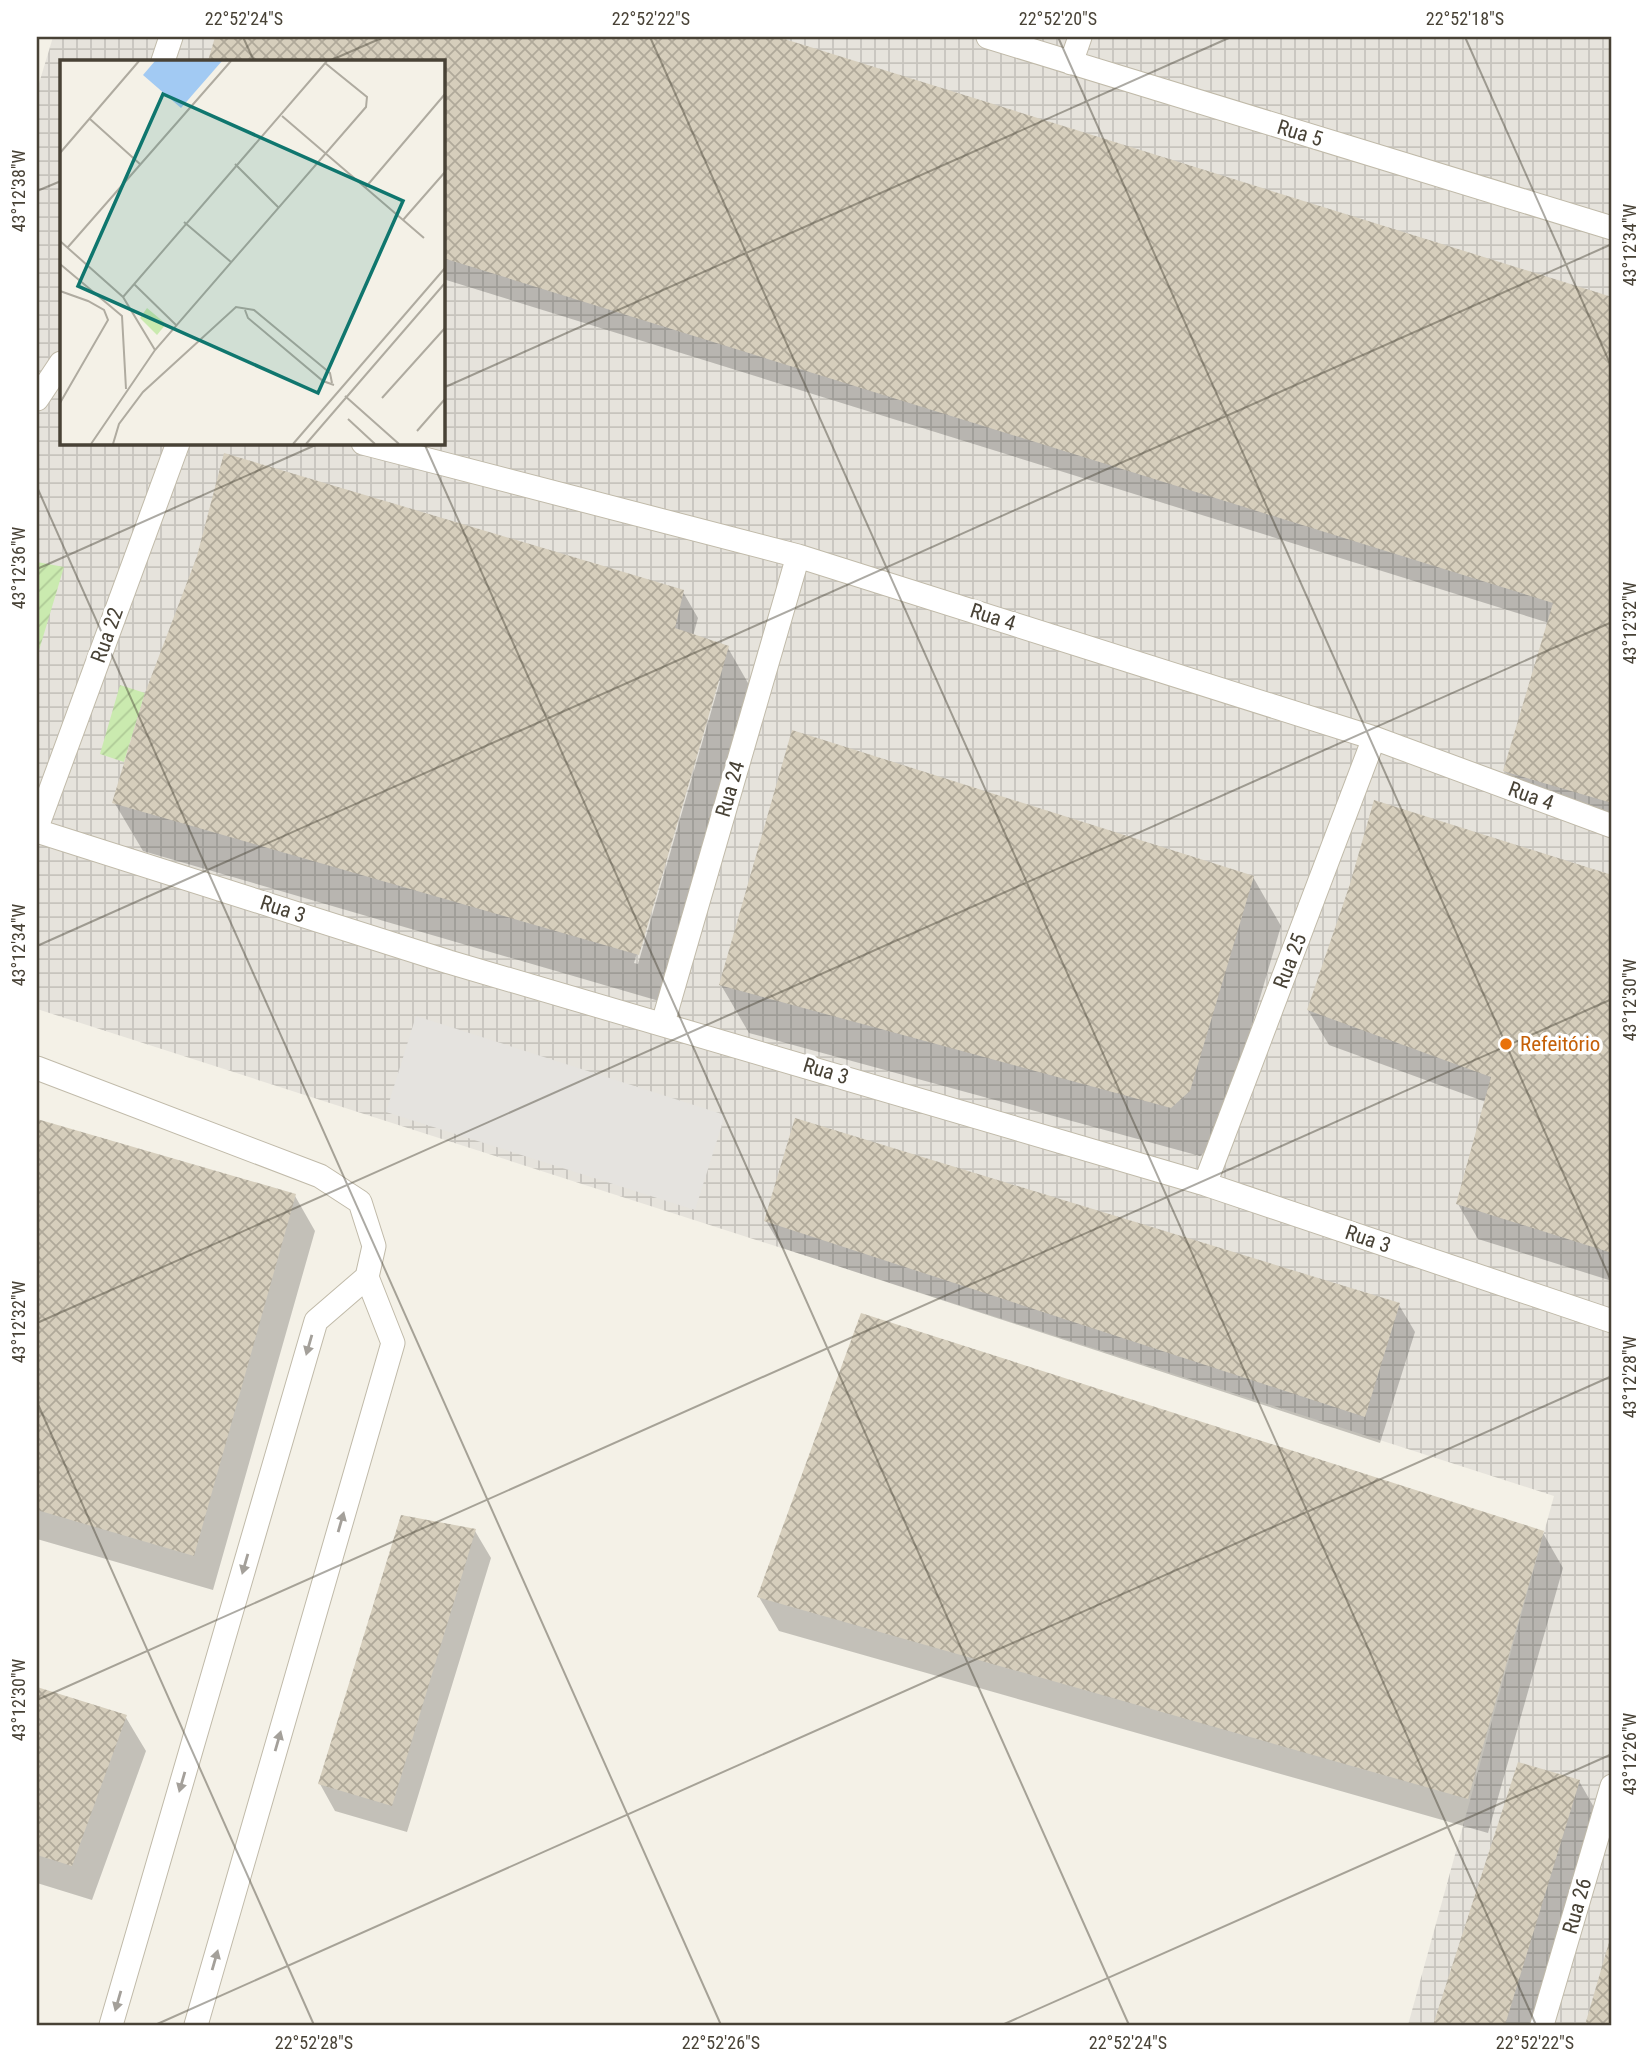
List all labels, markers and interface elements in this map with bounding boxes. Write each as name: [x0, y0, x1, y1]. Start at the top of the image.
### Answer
text: 22°52'24"S: [205, 8, 283, 29]
text: 22°52'22"S: [612, 8, 690, 29]
text: 22°52'20"S: [1019, 8, 1097, 29]
text: 22°52'18"S: [1426, 8, 1504, 29]
inset map: [60, 60, 444, 444]
street label: Rua 5: [1274, 115, 1326, 151]
text: 43°12'38"W: [8, 149, 29, 232]
text: 43°12'34"W: [1619, 203, 1640, 286]
text: 43°12'36"W: [8, 526, 29, 609]
text: 43°12'32"W: [1619, 581, 1640, 664]
street label: Rua 4: [967, 598, 1019, 636]
street label: Rua 22: [86, 604, 128, 666]
street label: Rua 24: [711, 758, 749, 820]
street label: Rua 4: [1505, 777, 1557, 815]
street label: Rua 3: [257, 890, 309, 928]
text: 43°12'34"W: [8, 903, 29, 986]
street label: Rua 25: [1269, 930, 1311, 992]
text: 43°12'30"W: [1619, 958, 1640, 1041]
place label: Refeitório: [1520, 1032, 1600, 1056]
marker: Refeitório: [1498, 1036, 1514, 1052]
street label: Rua 3: [800, 1053, 852, 1089]
street label: Rua 3: [1342, 1220, 1394, 1258]
text: 43°12'32"W: [8, 1280, 29, 1363]
one-way arrow: [303, 1335, 313, 1356]
text: 43°12'28"W: [1619, 1335, 1640, 1418]
one-way arrow: [337, 1512, 347, 1533]
one-way arrow: [240, 1554, 250, 1575]
text: 43°12'30"W: [8, 1658, 29, 1741]
text: 43°12'26"W: [1619, 1712, 1640, 1795]
one-way arrow: [274, 1730, 284, 1751]
one-way arrow: [176, 1772, 186, 1793]
street label: Rua 26: [1558, 1875, 1596, 1937]
one-way arrow: [211, 1949, 221, 1970]
one-way arrow: [113, 1991, 123, 2012]
text: 22°52'28"S: [275, 2032, 353, 2053]
text: 22°52'26"S: [682, 2032, 760, 2053]
text: 22°52'24"S: [1089, 2032, 1167, 2053]
text: 22°52'22"S: [1496, 2032, 1574, 2053]

